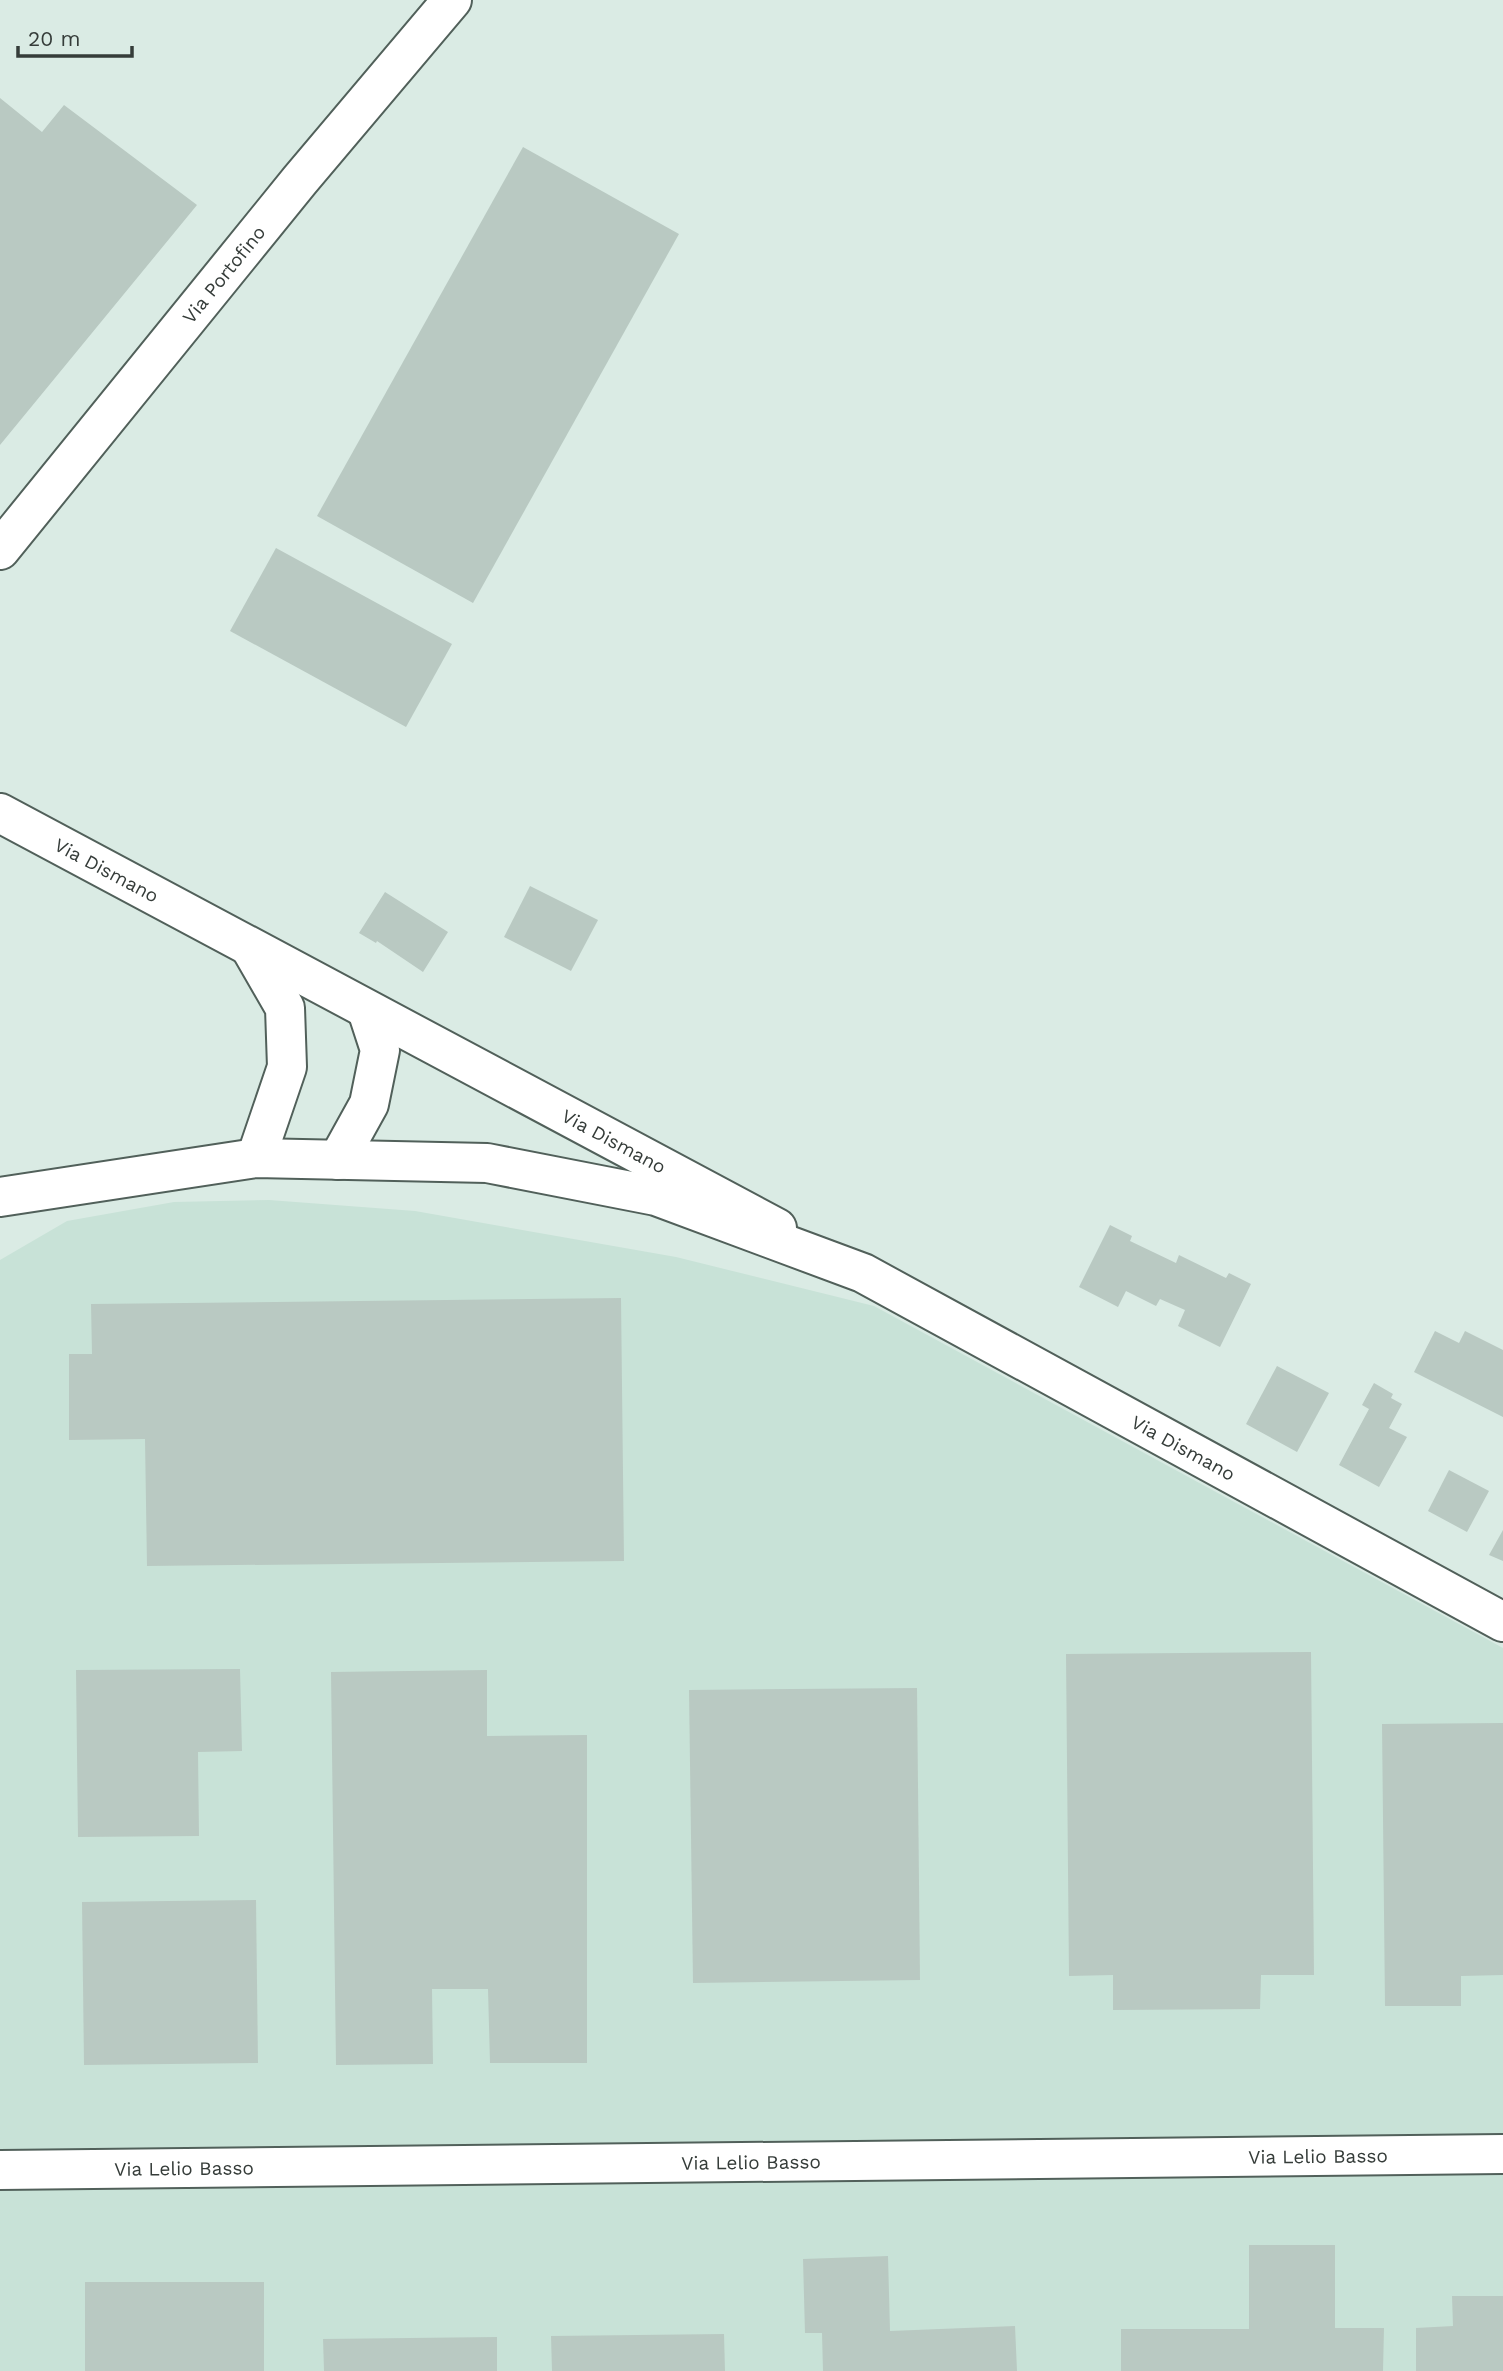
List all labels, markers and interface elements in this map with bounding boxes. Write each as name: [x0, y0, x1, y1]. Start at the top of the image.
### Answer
scale bar: [18, 14, 131, 58]
text: 20 m: [28, 26, 80, 51]
street label: Via Portofino: [178, 221, 270, 328]
street label: Via Dismano: [50, 833, 163, 908]
street label: Via Dismano: [558, 1104, 670, 1179]
street label: Via Dismano: [1127, 1411, 1239, 1486]
street label: Via Lelio Basso: [1248, 2144, 1388, 2169]
street label: Via Lelio Basso: [681, 2150, 821, 2175]
street label: Via Lelio Basso: [114, 2156, 254, 2181]

